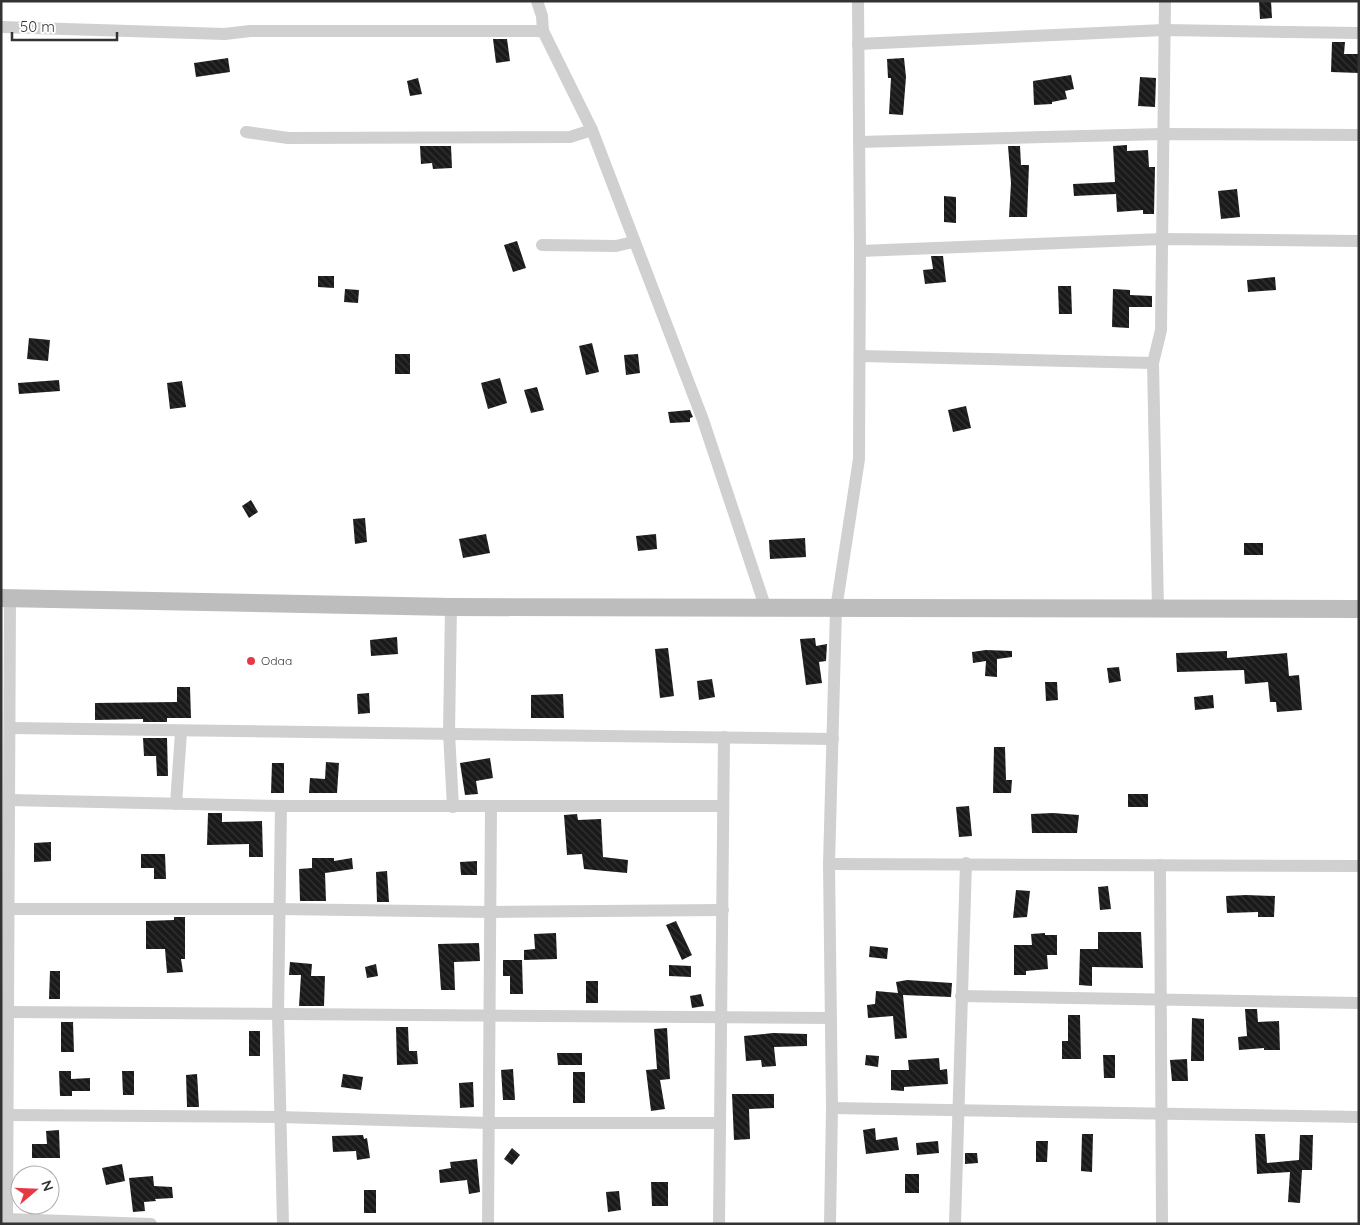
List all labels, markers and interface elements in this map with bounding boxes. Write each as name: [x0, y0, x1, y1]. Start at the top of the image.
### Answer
scale bar: [12, 10, 118, 42]
text: 50 m: [20, 17, 55, 36]
place label: Odaa: [261, 653, 292, 668]
marker: Odaa: [245, 655, 257, 667]
north arrow: [10, 1165, 60, 1215]
text: N: [37, 1178, 57, 1194]

